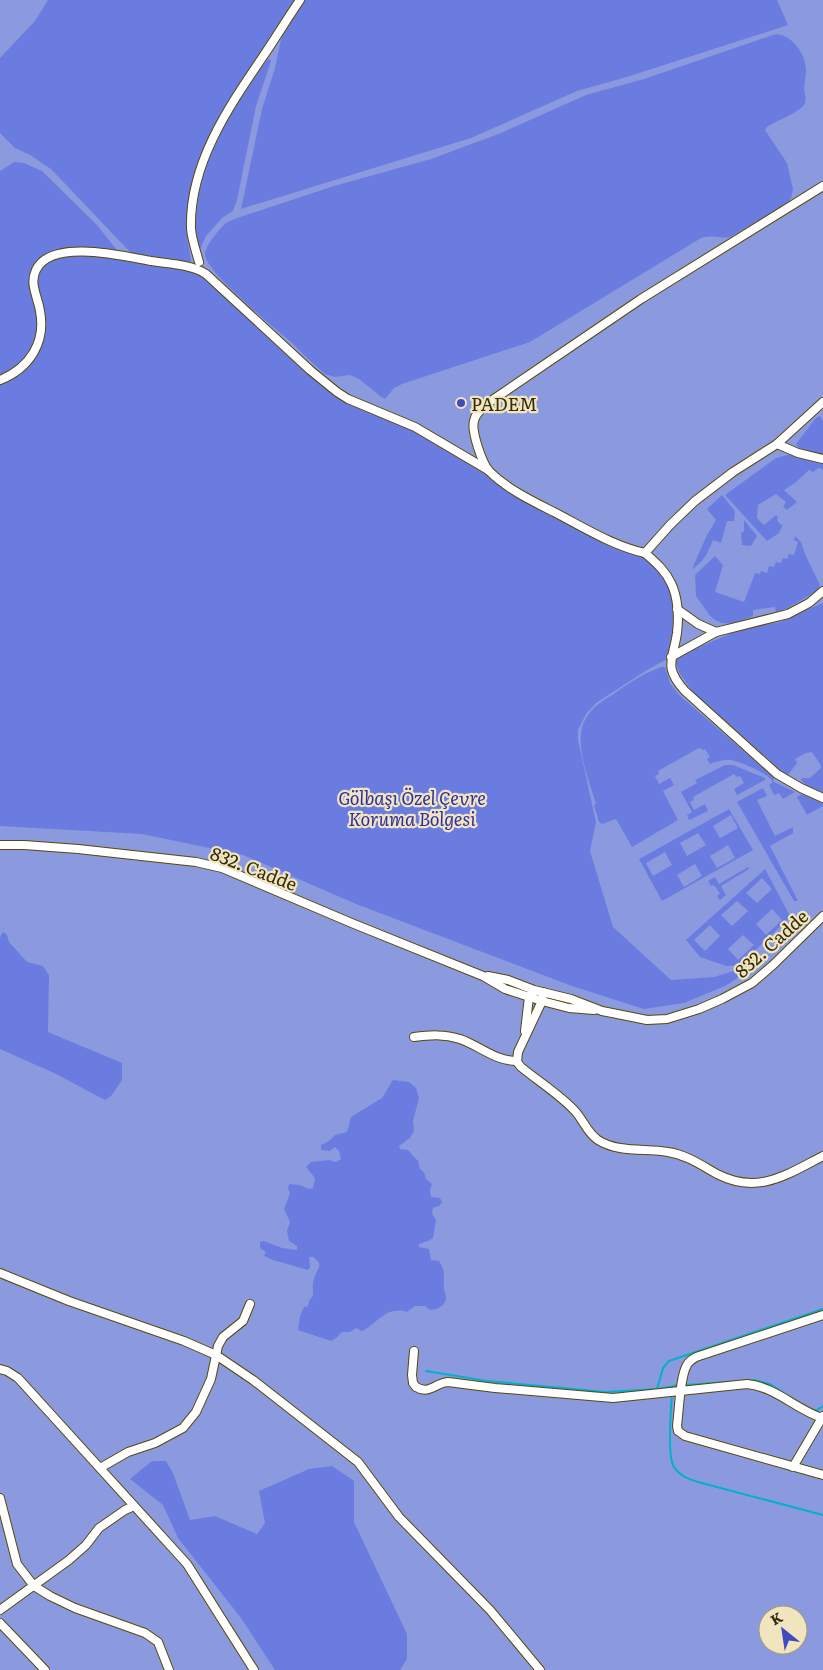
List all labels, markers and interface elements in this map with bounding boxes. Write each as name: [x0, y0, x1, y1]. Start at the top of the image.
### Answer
place label: PADEM: [471, 390, 537, 417]
marker: PADEM: [455, 397, 467, 409]
park label: Gölbaşı Özel Çevre Koruma Bölgesi: [338, 784, 486, 832]
street label: 832. Cadde: [207, 839, 301, 897]
street label: 832. Cadde: [728, 903, 814, 983]
north arrow: [758, 1605, 808, 1655]
text: K: [766, 1606, 786, 1629]

